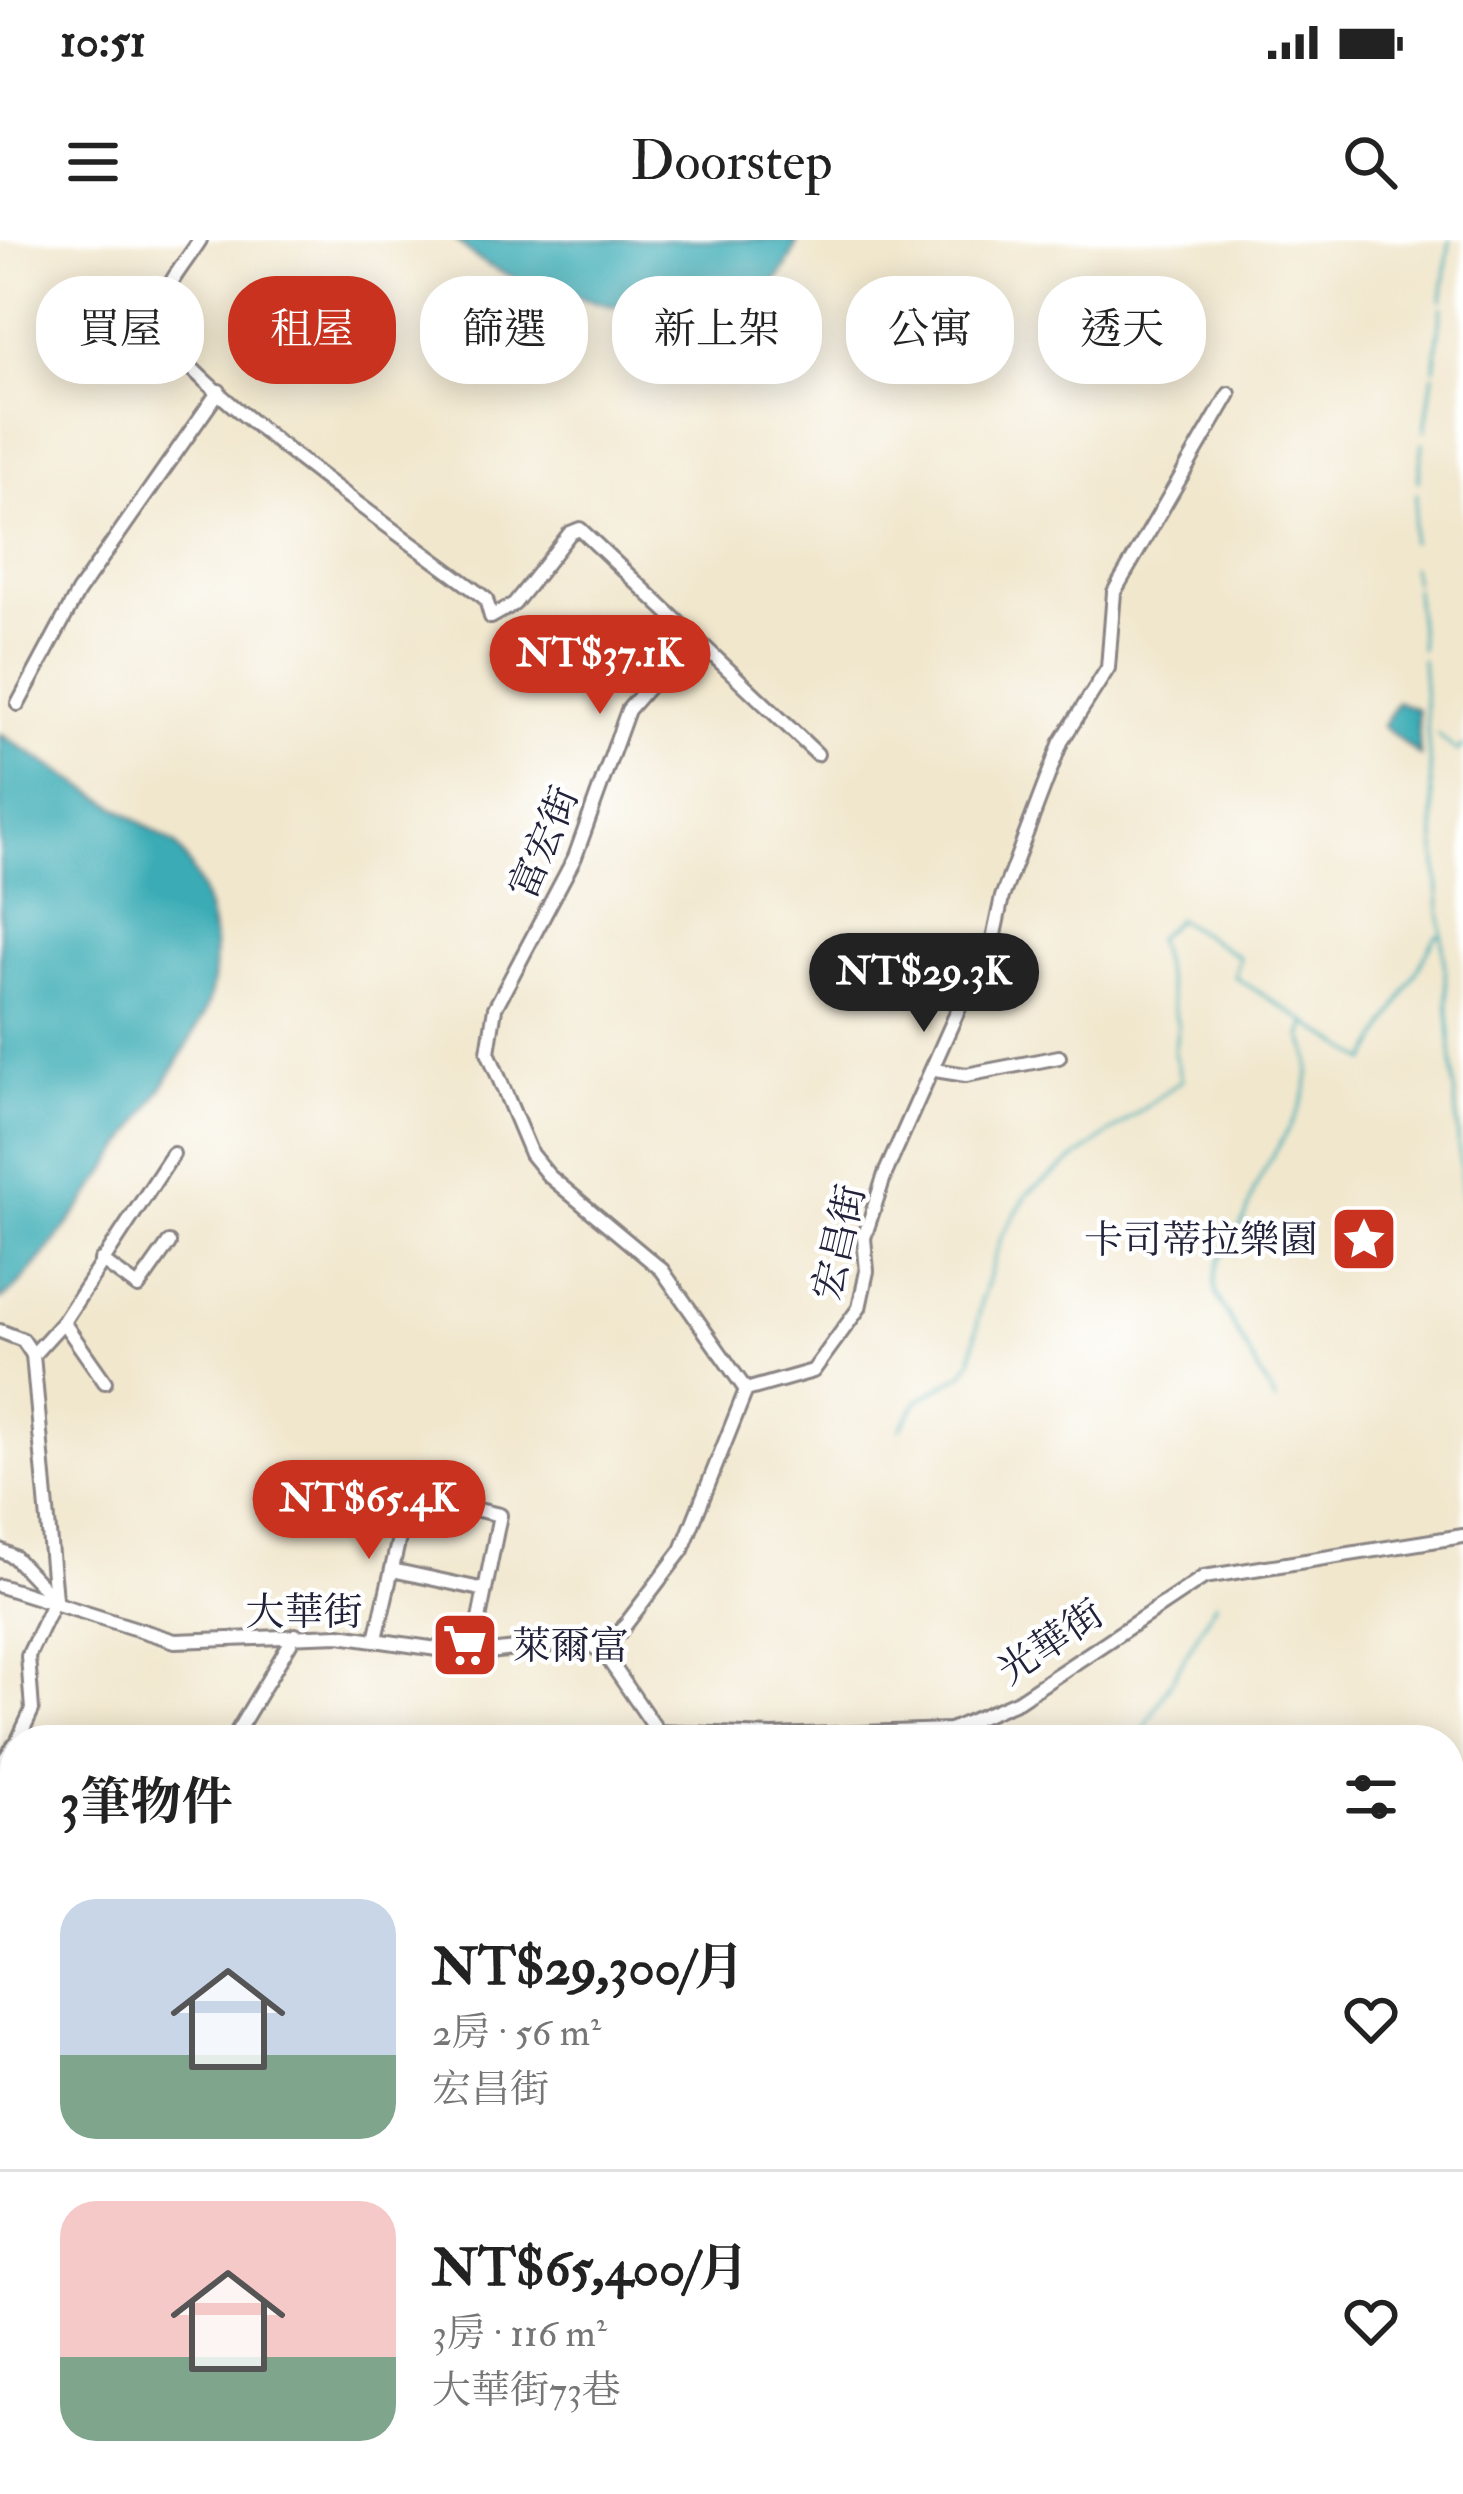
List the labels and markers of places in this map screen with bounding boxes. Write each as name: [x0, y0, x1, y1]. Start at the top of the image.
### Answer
pin: NT$37.1K: [476, 615, 724, 717]
pin: NT$29.3K: [800, 933, 1048, 1035]
place icon: 卡司蒂拉樂園: [1329, 1204, 1399, 1274]
place label: 卡司蒂拉樂園: [1084, 1216, 1318, 1265]
pin: NT$65.4K: [245, 1460, 493, 1562]
supermarket icon: 萊爾富: [430, 1610, 500, 1680]
place label: 萊爾富: [512, 1622, 629, 1671]

